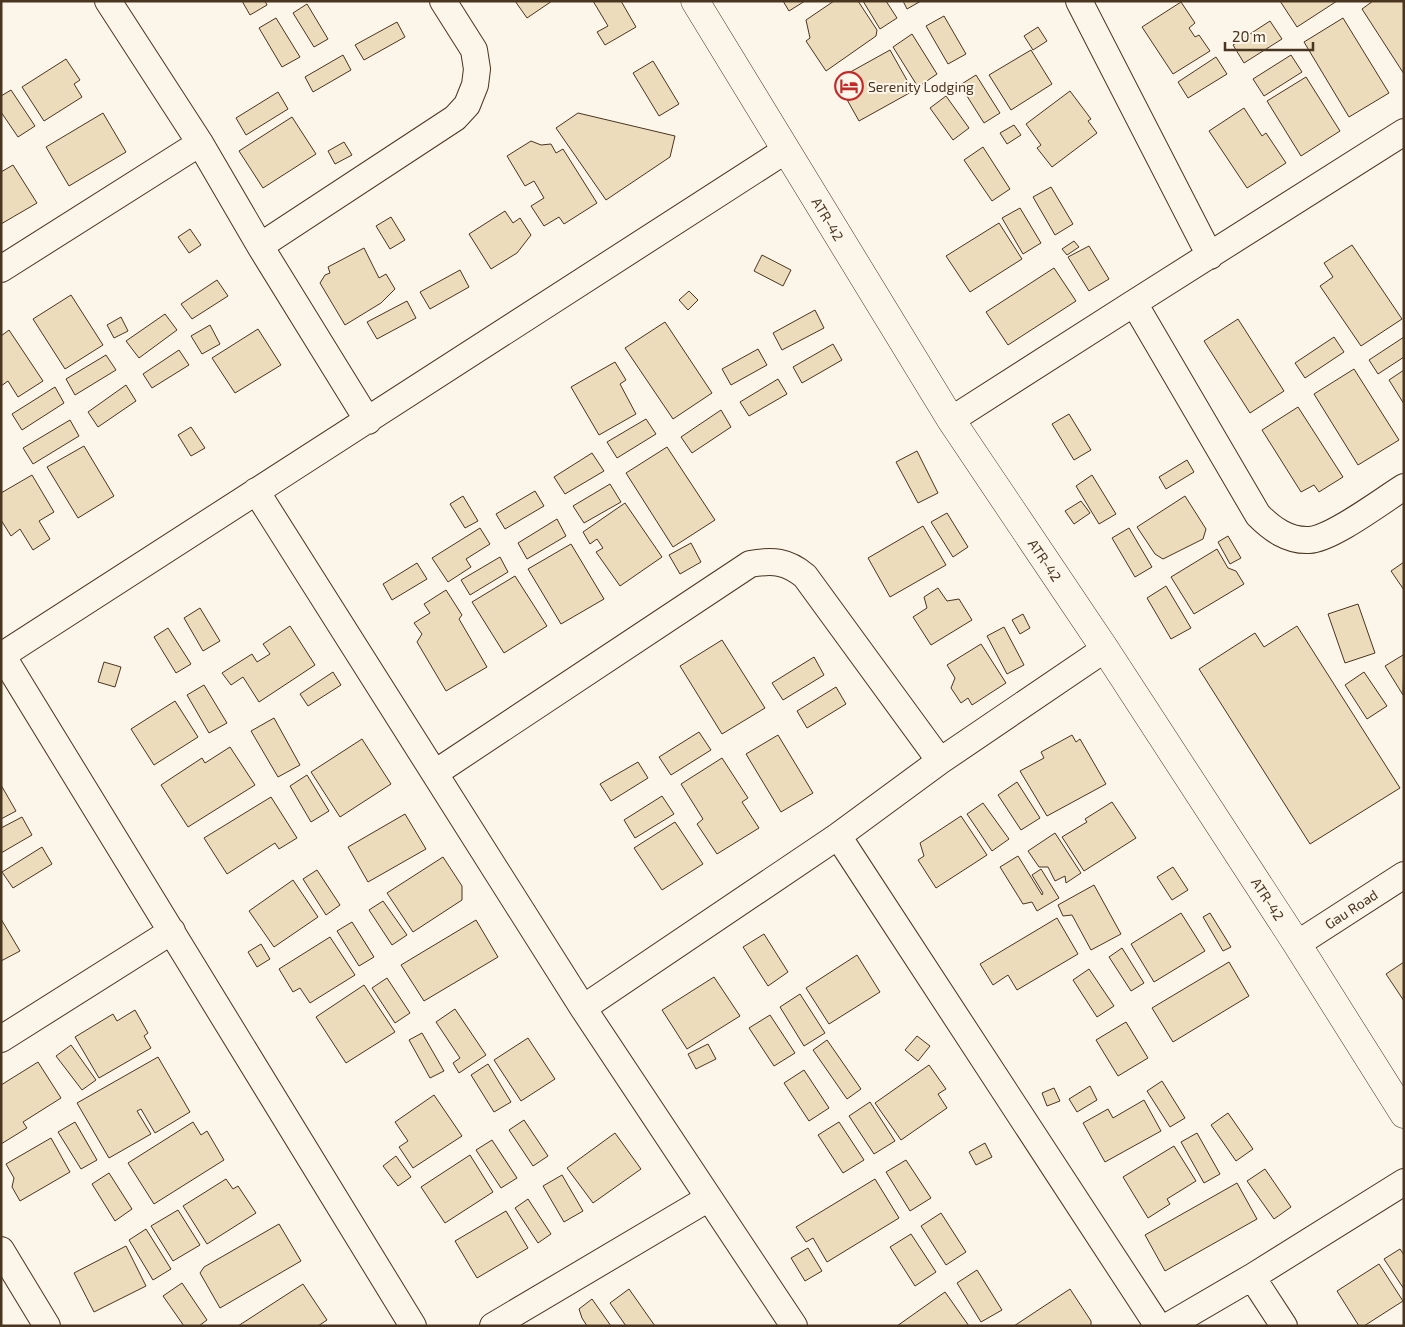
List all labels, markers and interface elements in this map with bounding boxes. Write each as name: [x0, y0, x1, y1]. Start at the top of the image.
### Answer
scale bar: [1225, 20, 1312, 52]
text: 20 m: [1232, 27, 1266, 45]
hotel icon: Serenity Lodging: [834, 71, 864, 101]
place label: Serenity Lodging: [868, 78, 974, 95]
street label: ATR-42: [808, 194, 848, 244]
street label: ATR-42: [1025, 536, 1065, 585]
street label: ATR-42: [1248, 874, 1288, 924]
street label: Gau Road: [1321, 886, 1381, 932]

